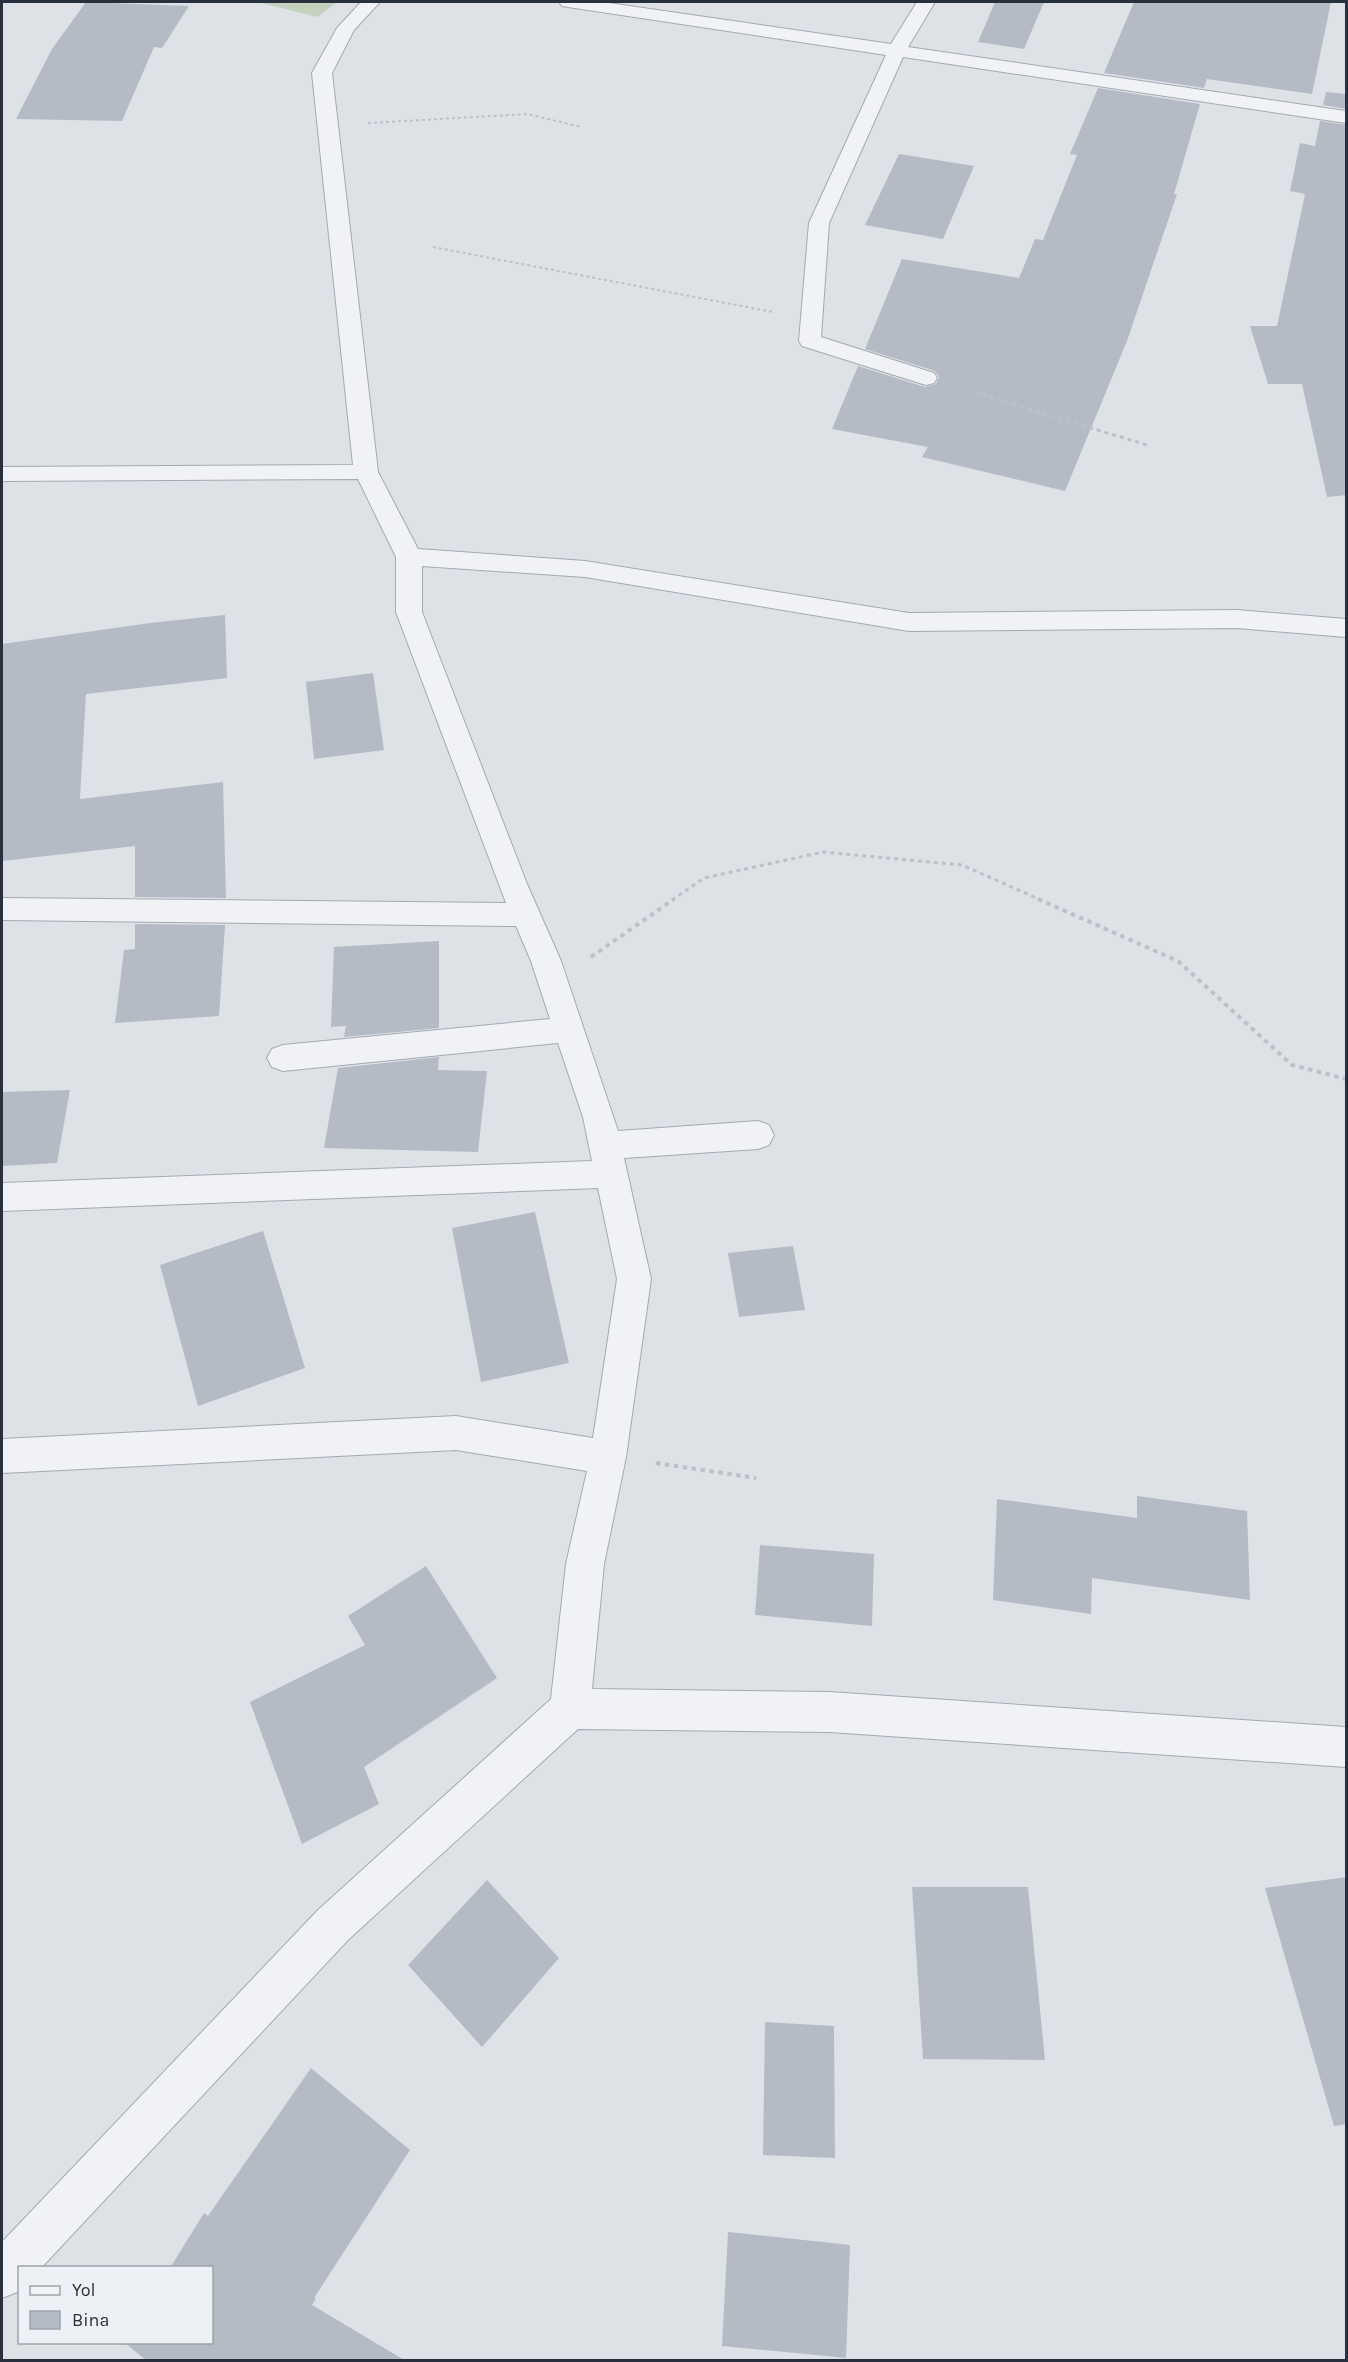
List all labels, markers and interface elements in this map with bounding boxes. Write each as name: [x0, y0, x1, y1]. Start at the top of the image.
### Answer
legend: [18, 2266, 213, 2344]
text: Yol: [72, 2279, 96, 2301]
text: Bina: [72, 2309, 109, 2331]

